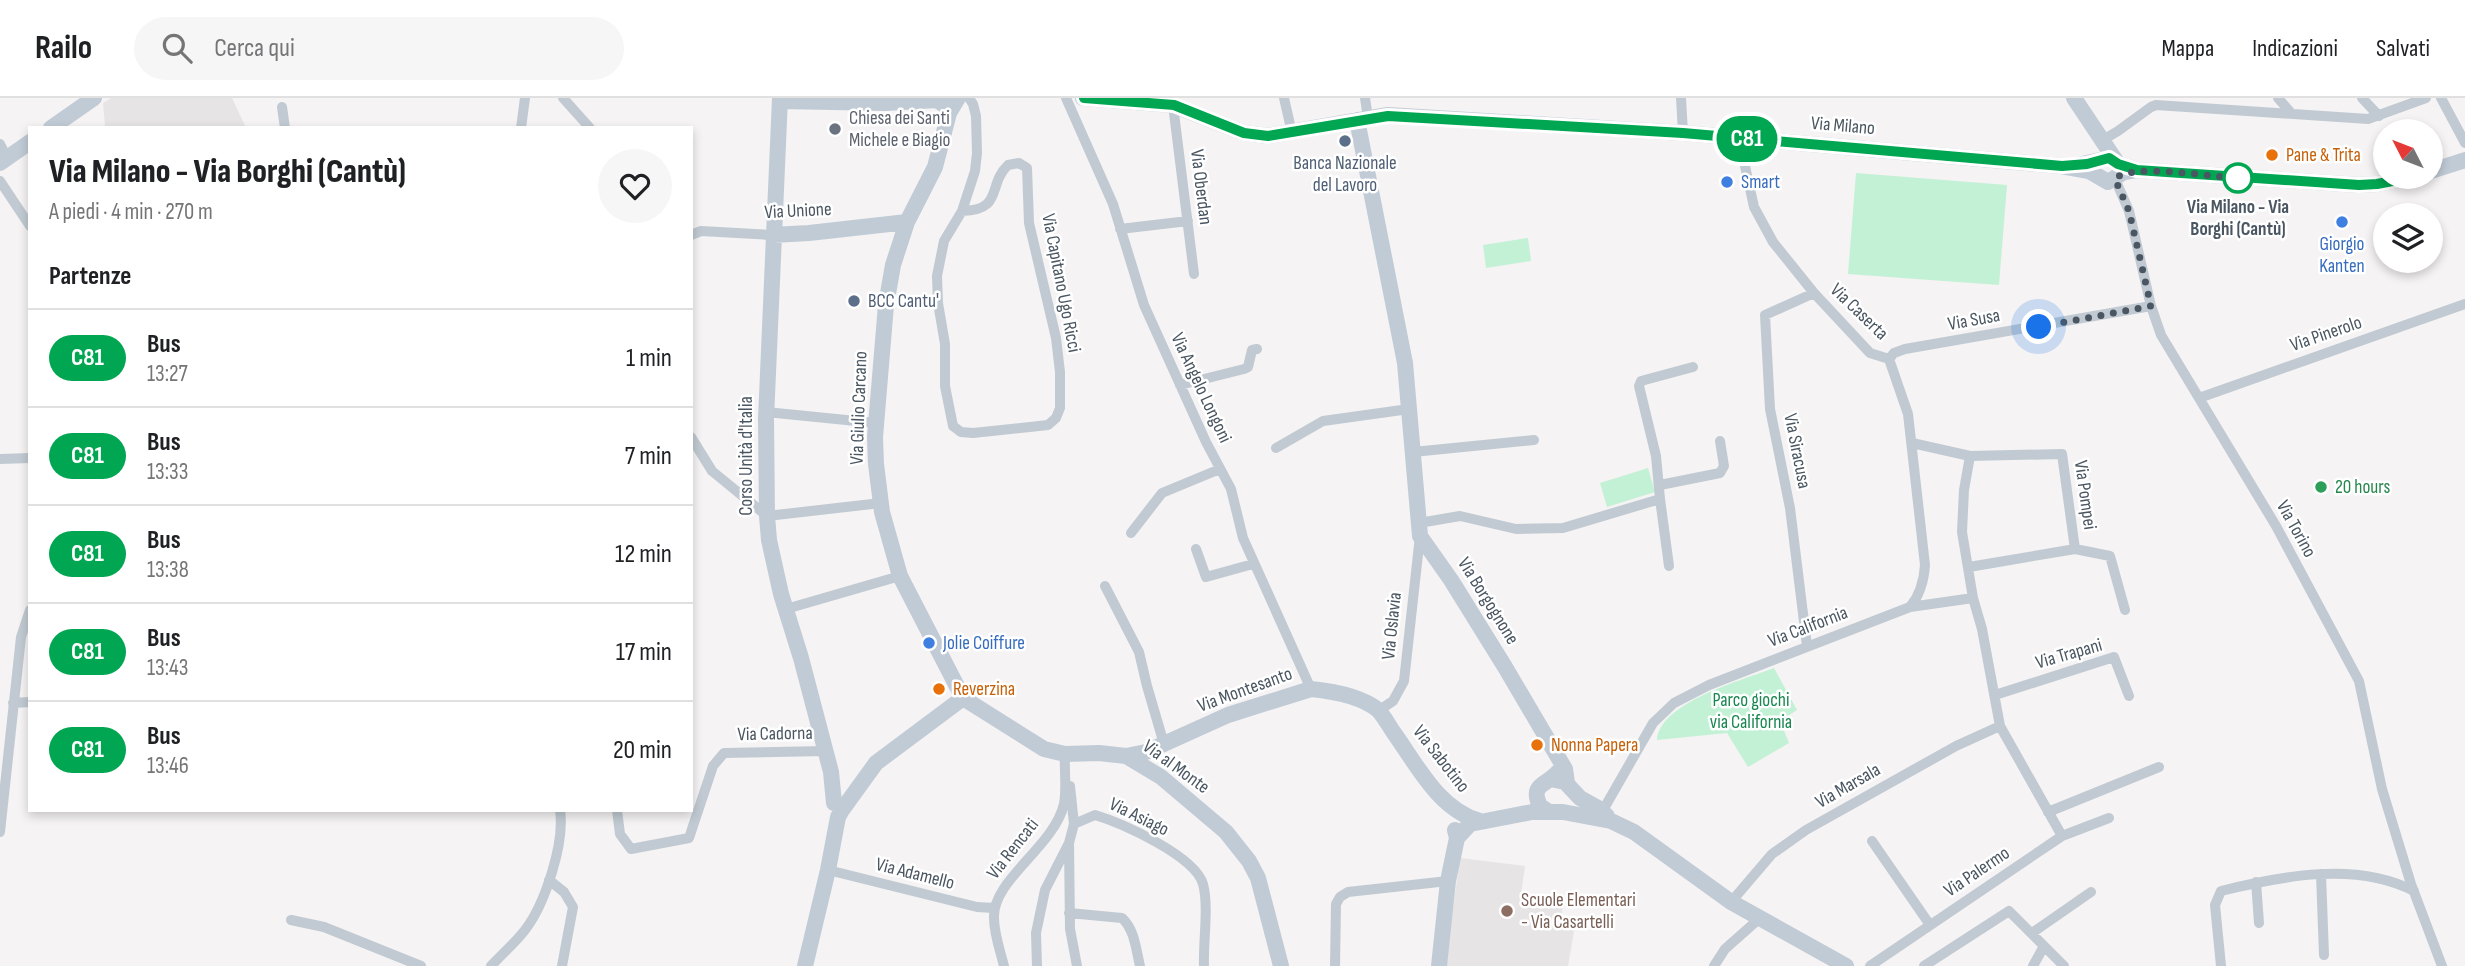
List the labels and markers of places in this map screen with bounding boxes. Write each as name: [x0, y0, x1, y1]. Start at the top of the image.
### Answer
place label: Chiesa dei Santi Michele e Biagio: [849, 107, 950, 152]
marker: Chiesa dei Santi Michele e Biagio: [827, 121, 843, 137]
marker: Banca Nazionale del Lavoro: [1337, 133, 1353, 149]
place label: Pane & Trita: [2286, 144, 2361, 167]
marker: Pane & Trita: [2264, 147, 2280, 163]
place label: Banca Nazionale del Lavoro: [1293, 152, 1397, 197]
marker: Via Milano - Via Borghi (Cantù): [2223, 163, 2253, 193]
place label: Smart: [1741, 171, 1780, 194]
marker: Smart: [1719, 174, 1735, 190]
place label: Via Milano - Via Borghi (Cantù): [2187, 196, 2289, 241]
marker: Giorgio Kanten: [2334, 214, 2350, 230]
place label: Giorgio Kanten: [2319, 233, 2365, 278]
place label: BCC Cantu': [868, 290, 939, 313]
marker: BCC Cantu': [846, 293, 862, 309]
place label: 20 hours: [2335, 476, 2390, 499]
marker: 20 hours: [2313, 479, 2329, 495]
place label: Jolie Coiffure: [942, 632, 1025, 655]
marker: Jolie Coiffure: [921, 635, 937, 651]
place label: Reverzina: [953, 678, 1015, 701]
marker: Reverzina: [931, 681, 947, 697]
place label: Nonna Papera: [1551, 734, 1638, 757]
marker: Nonna Papera: [1529, 737, 1545, 753]
place label: Scuole Elementari - Via Casartelli: [1521, 889, 1636, 934]
marker: Scuole Elementari - Via Casartelli: [1499, 903, 1515, 919]

